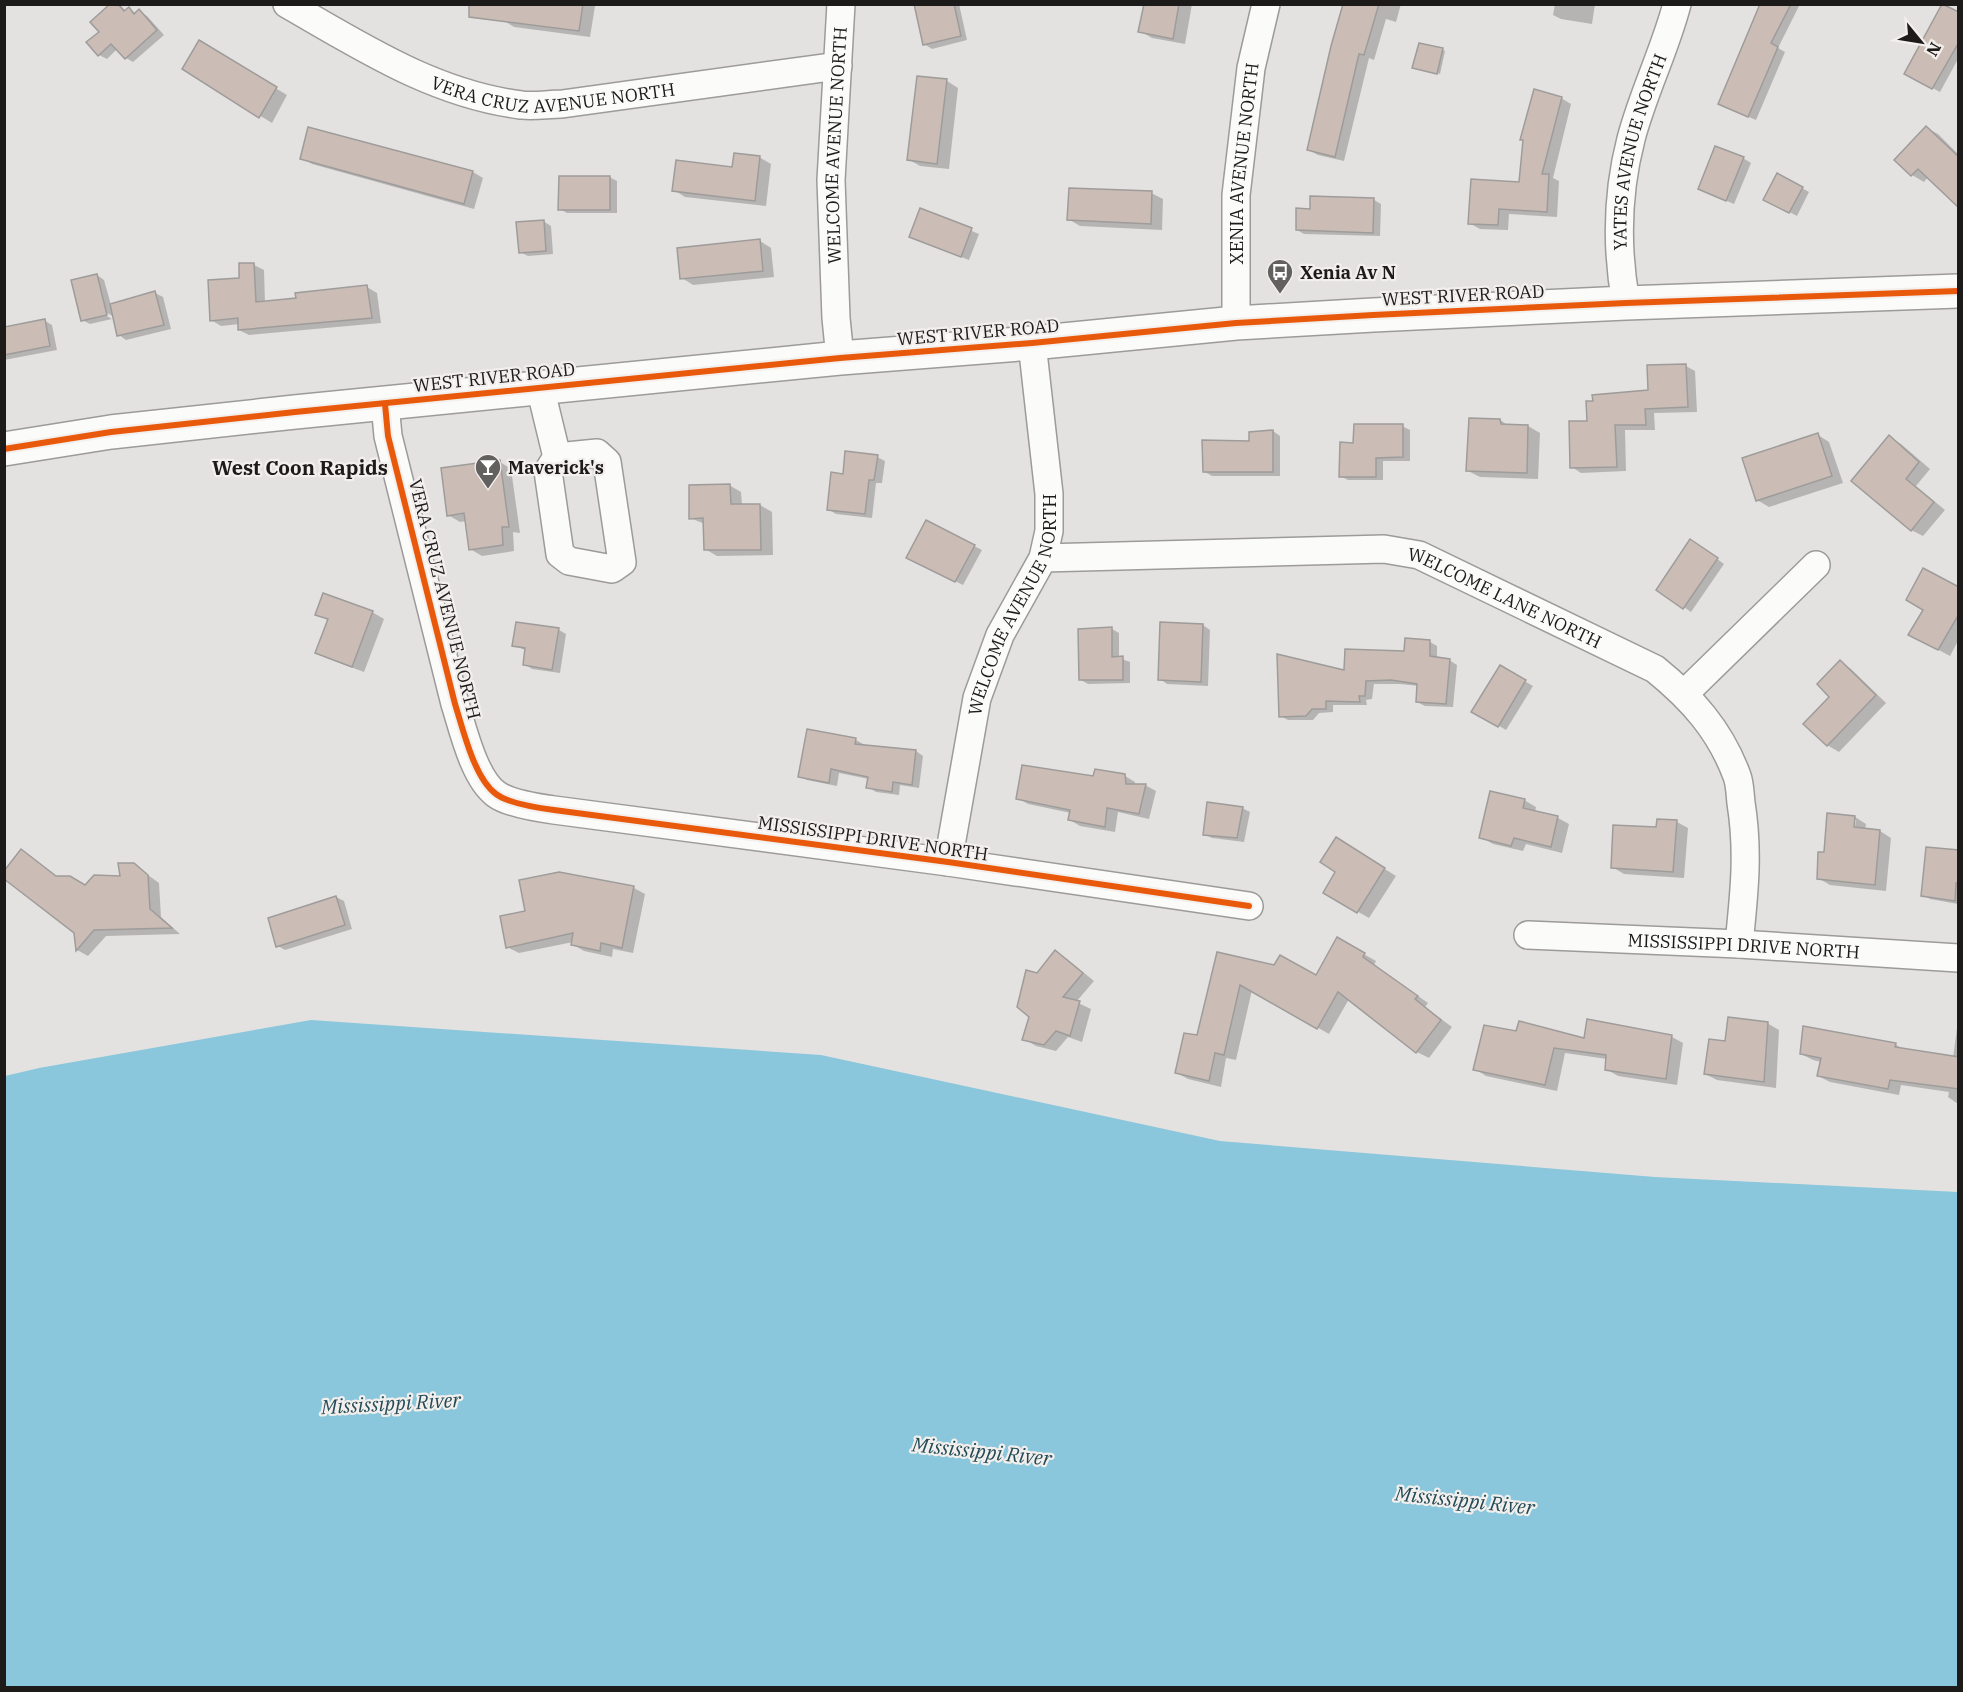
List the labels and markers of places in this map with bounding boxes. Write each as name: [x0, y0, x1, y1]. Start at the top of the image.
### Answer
bus stop icon: Xenia Av N: [1265, 257, 1295, 295]
place label: Xenia Av N: [1300, 261, 1396, 284]
bar icon: Maverick's: [473, 452, 503, 490]
place label: Maverick's: [508, 456, 604, 479]

